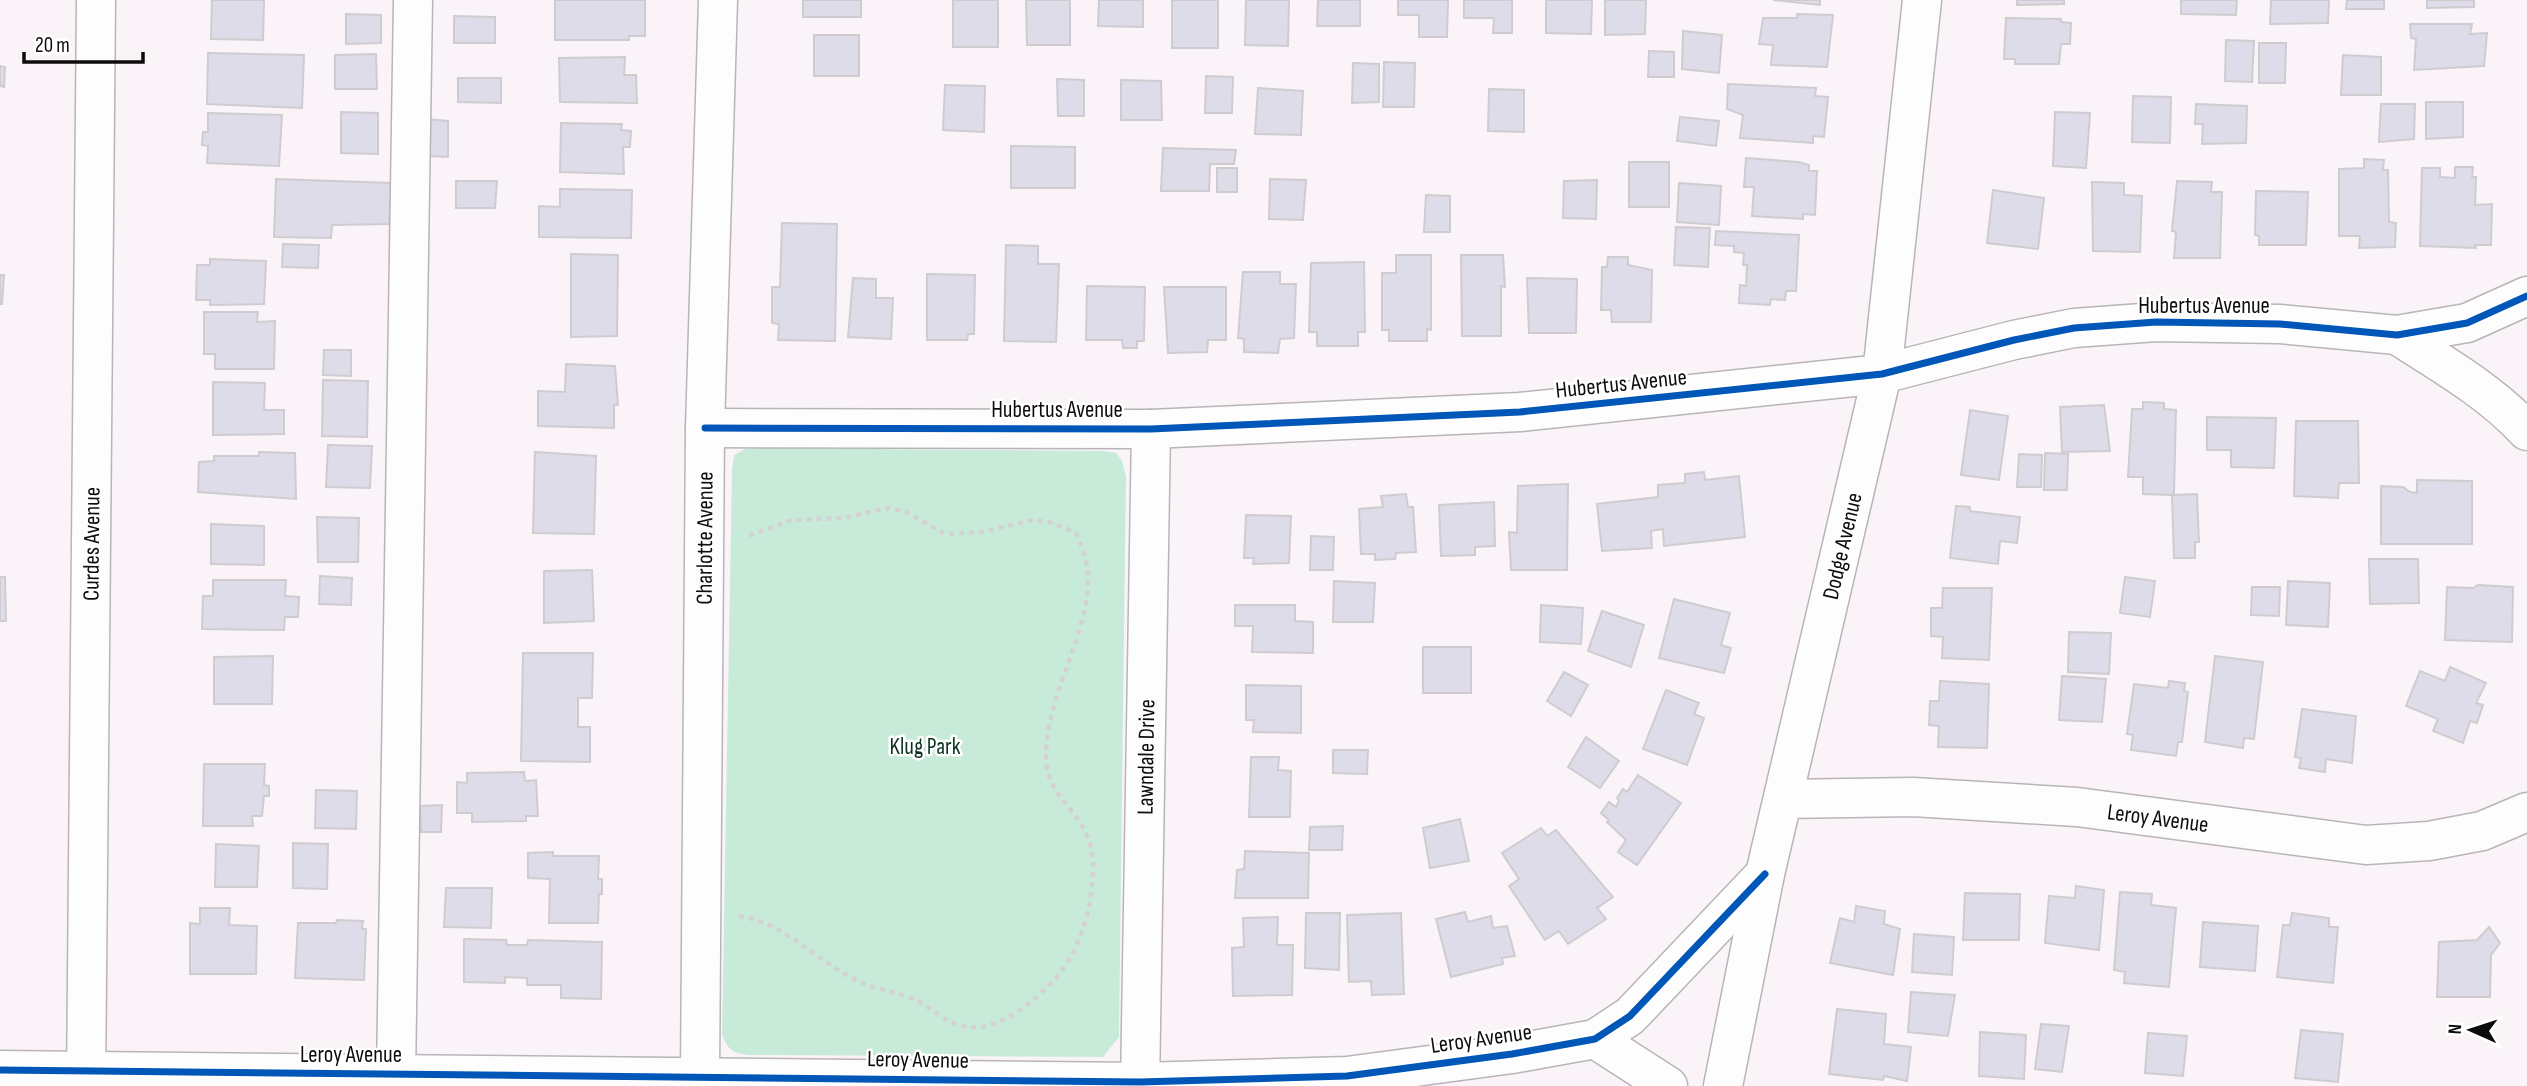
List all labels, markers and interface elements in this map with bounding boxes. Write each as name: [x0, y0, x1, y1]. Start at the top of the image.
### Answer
scale bar: [24, 21, 144, 65]
text: 20 m: [35, 33, 70, 58]
street label: Hubertus Avenue: [2138, 292, 2270, 320]
street label: Hubertus Avenue: [1554, 363, 1688, 405]
street label: Hubertus Avenue: [991, 396, 1123, 424]
street label: Charlotte Avenue: [691, 471, 720, 605]
street label: Curdes Avenue: [77, 487, 107, 601]
street label: Dodge Avenue: [1817, 490, 1869, 602]
street label: Lawndale Drive: [1132, 699, 1161, 815]
park label: Klug Park: [890, 733, 961, 761]
street label: Leroy Avenue: [2105, 798, 2210, 839]
north arrow: [2436, 995, 2506, 1065]
street label: Leroy Avenue: [1429, 1018, 1534, 1060]
text: N: [2444, 1024, 2467, 1035]
street label: Leroy Avenue: [300, 1041, 402, 1069]
street label: Leroy Avenue: [867, 1045, 969, 1075]

